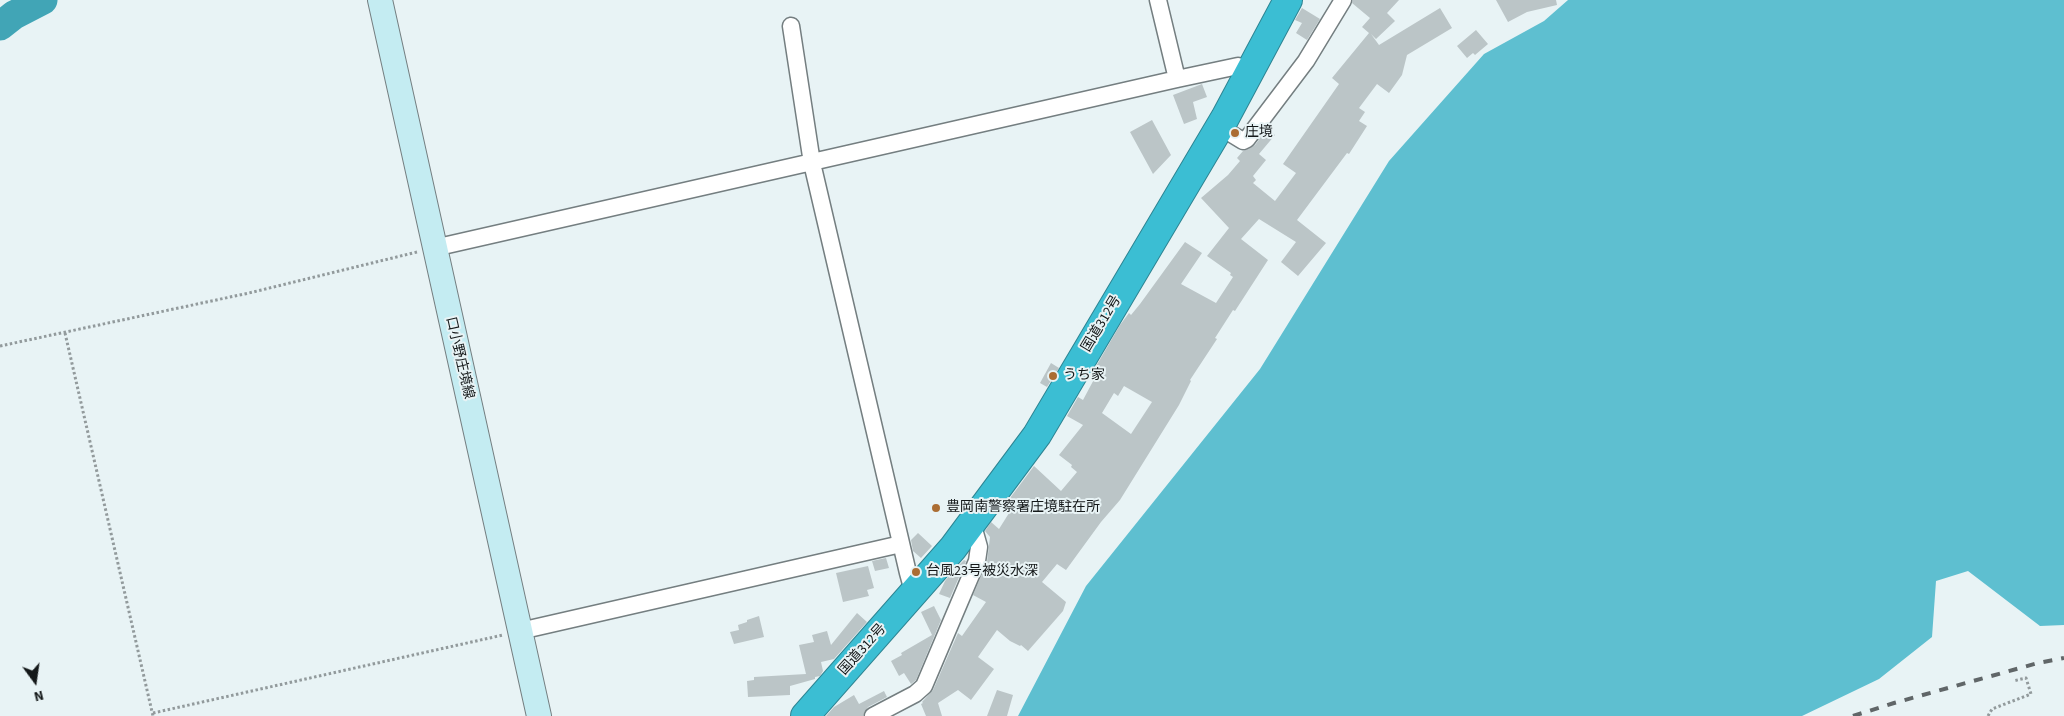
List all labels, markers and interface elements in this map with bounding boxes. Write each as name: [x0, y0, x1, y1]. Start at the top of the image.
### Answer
place label: 庄境: [1245, 125, 1273, 141]
marker: 庄境: [1229, 127, 1241, 139]
street label: 国道312号: [1079, 293, 1125, 355]
street label: 口小野庄境線: [441, 315, 477, 401]
place label: うち家: [1063, 368, 1105, 384]
marker: うち家: [1047, 370, 1059, 382]
place label: 豊岡南警察署庄境駐在所: [946, 500, 1100, 516]
marker: 豊岡南警察署庄境駐在所: [930, 502, 942, 514]
place label: 台風23号被災水深: [926, 564, 1038, 580]
marker: 台風23号被災水深: [910, 566, 922, 578]
street label: 国道312号: [836, 621, 890, 679]
north arrow: [10, 656, 60, 706]
text: N: [32, 685, 46, 706]

